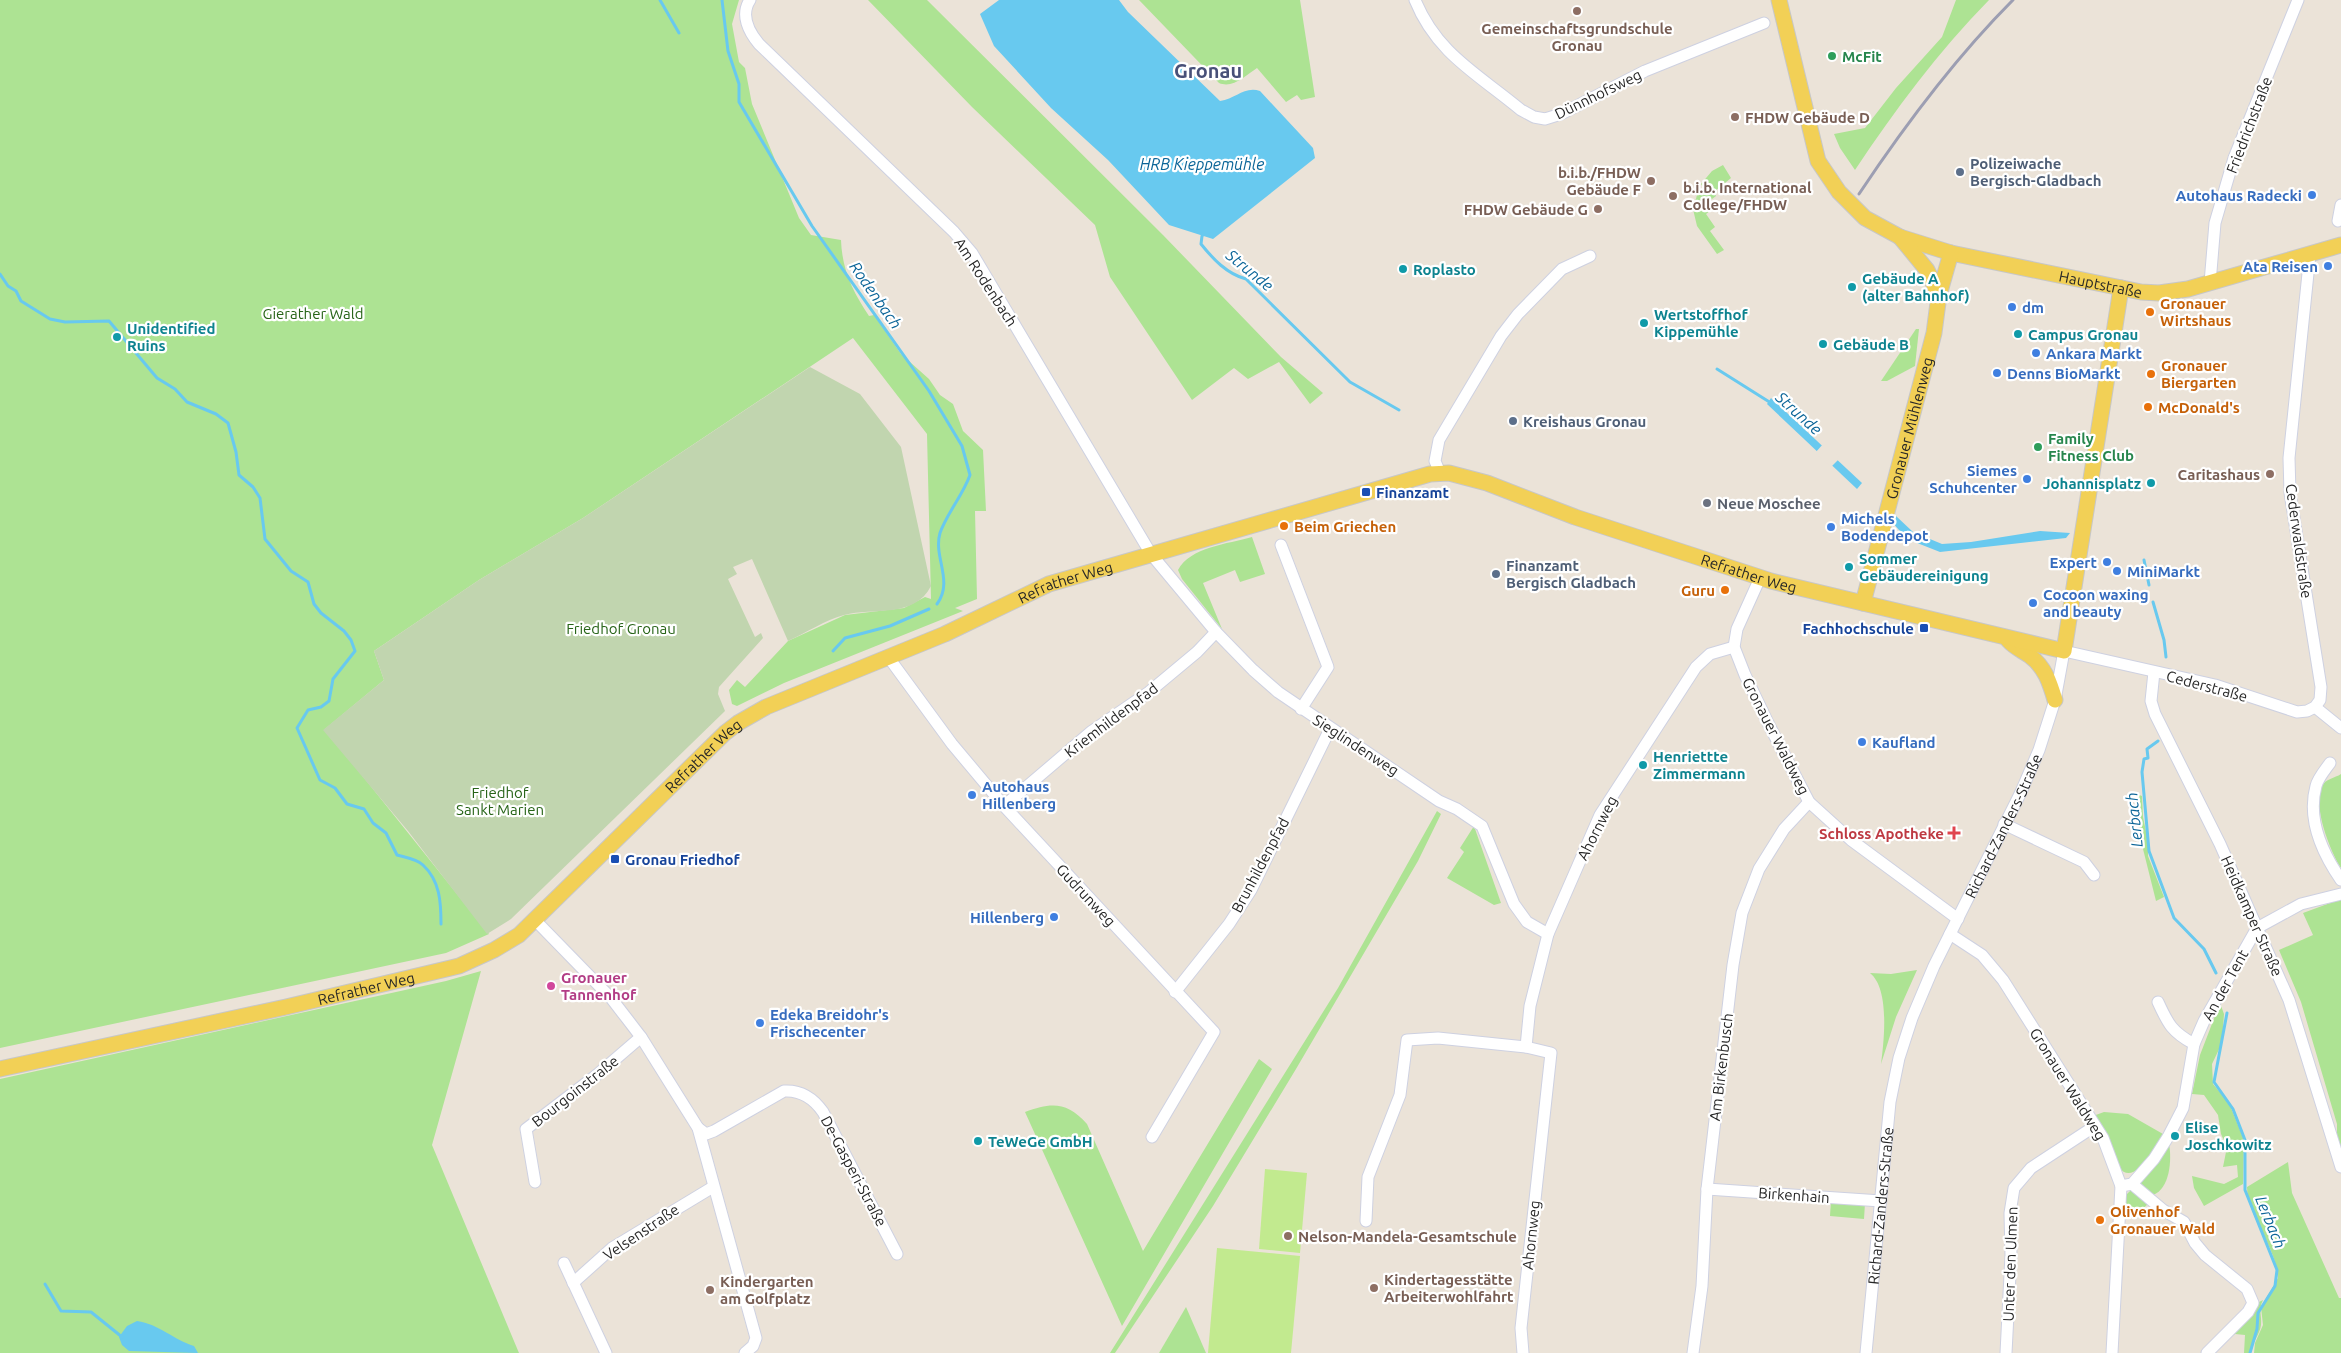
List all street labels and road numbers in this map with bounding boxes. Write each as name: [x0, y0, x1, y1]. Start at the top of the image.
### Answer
street label: Dünnhofsweg: [1552, 66, 1644, 122]
street label: Friedrichstraße: [2223, 74, 2275, 176]
street label: Am Rodenbach: [951, 235, 1021, 329]
street label: Hauptstraße: [2058, 267, 2144, 301]
street label: Gronauer Mühlenweg: [1882, 355, 1936, 501]
street label: Cederwaldstraße: [2283, 483, 2315, 599]
street label: Refrather Weg: [1699, 550, 1798, 595]
street label: Refrather Weg: [1015, 558, 1114, 606]
street label: Cederstraße: [2165, 667, 2249, 705]
street label: Gronauer Waldweg: [1739, 675, 1813, 797]
street label: Kriemhildenpfad: [1061, 679, 1161, 761]
street label: Sieglindenweg: [1310, 711, 1402, 779]
street label: Refrather Weg: [661, 715, 744, 796]
street label: Richard-Zanders-Straße: [1961, 751, 2045, 901]
street label: Ahornweg: [1574, 793, 1620, 863]
street label: Brunhildenpfad: [1228, 815, 1292, 915]
street label: Heidkamper Straße: [2218, 853, 2286, 979]
street label: Gudrunweg: [1053, 860, 1119, 930]
street label: An der Tent: [2199, 947, 2251, 1023]
street label: Refrather Weg: [316, 968, 416, 1008]
street label: Am Birkenbusch: [1706, 1012, 1736, 1122]
street label: Gronauer Waldweg: [2027, 1025, 2109, 1143]
street label: Bourgoinstraße: [528, 1052, 622, 1130]
street label: De-Gasperi-Straße: [818, 1113, 890, 1229]
street label: Richard-Zanders-Straße: [1864, 1126, 1896, 1285]
street label: Birkenhain: [1758, 1184, 1830, 1206]
street label: Ahornweg: [1519, 1199, 1543, 1271]
street label: Velsenstraße: [600, 1200, 682, 1264]
street label: Unter den Ulmen: [1999, 1206, 2021, 1322]

